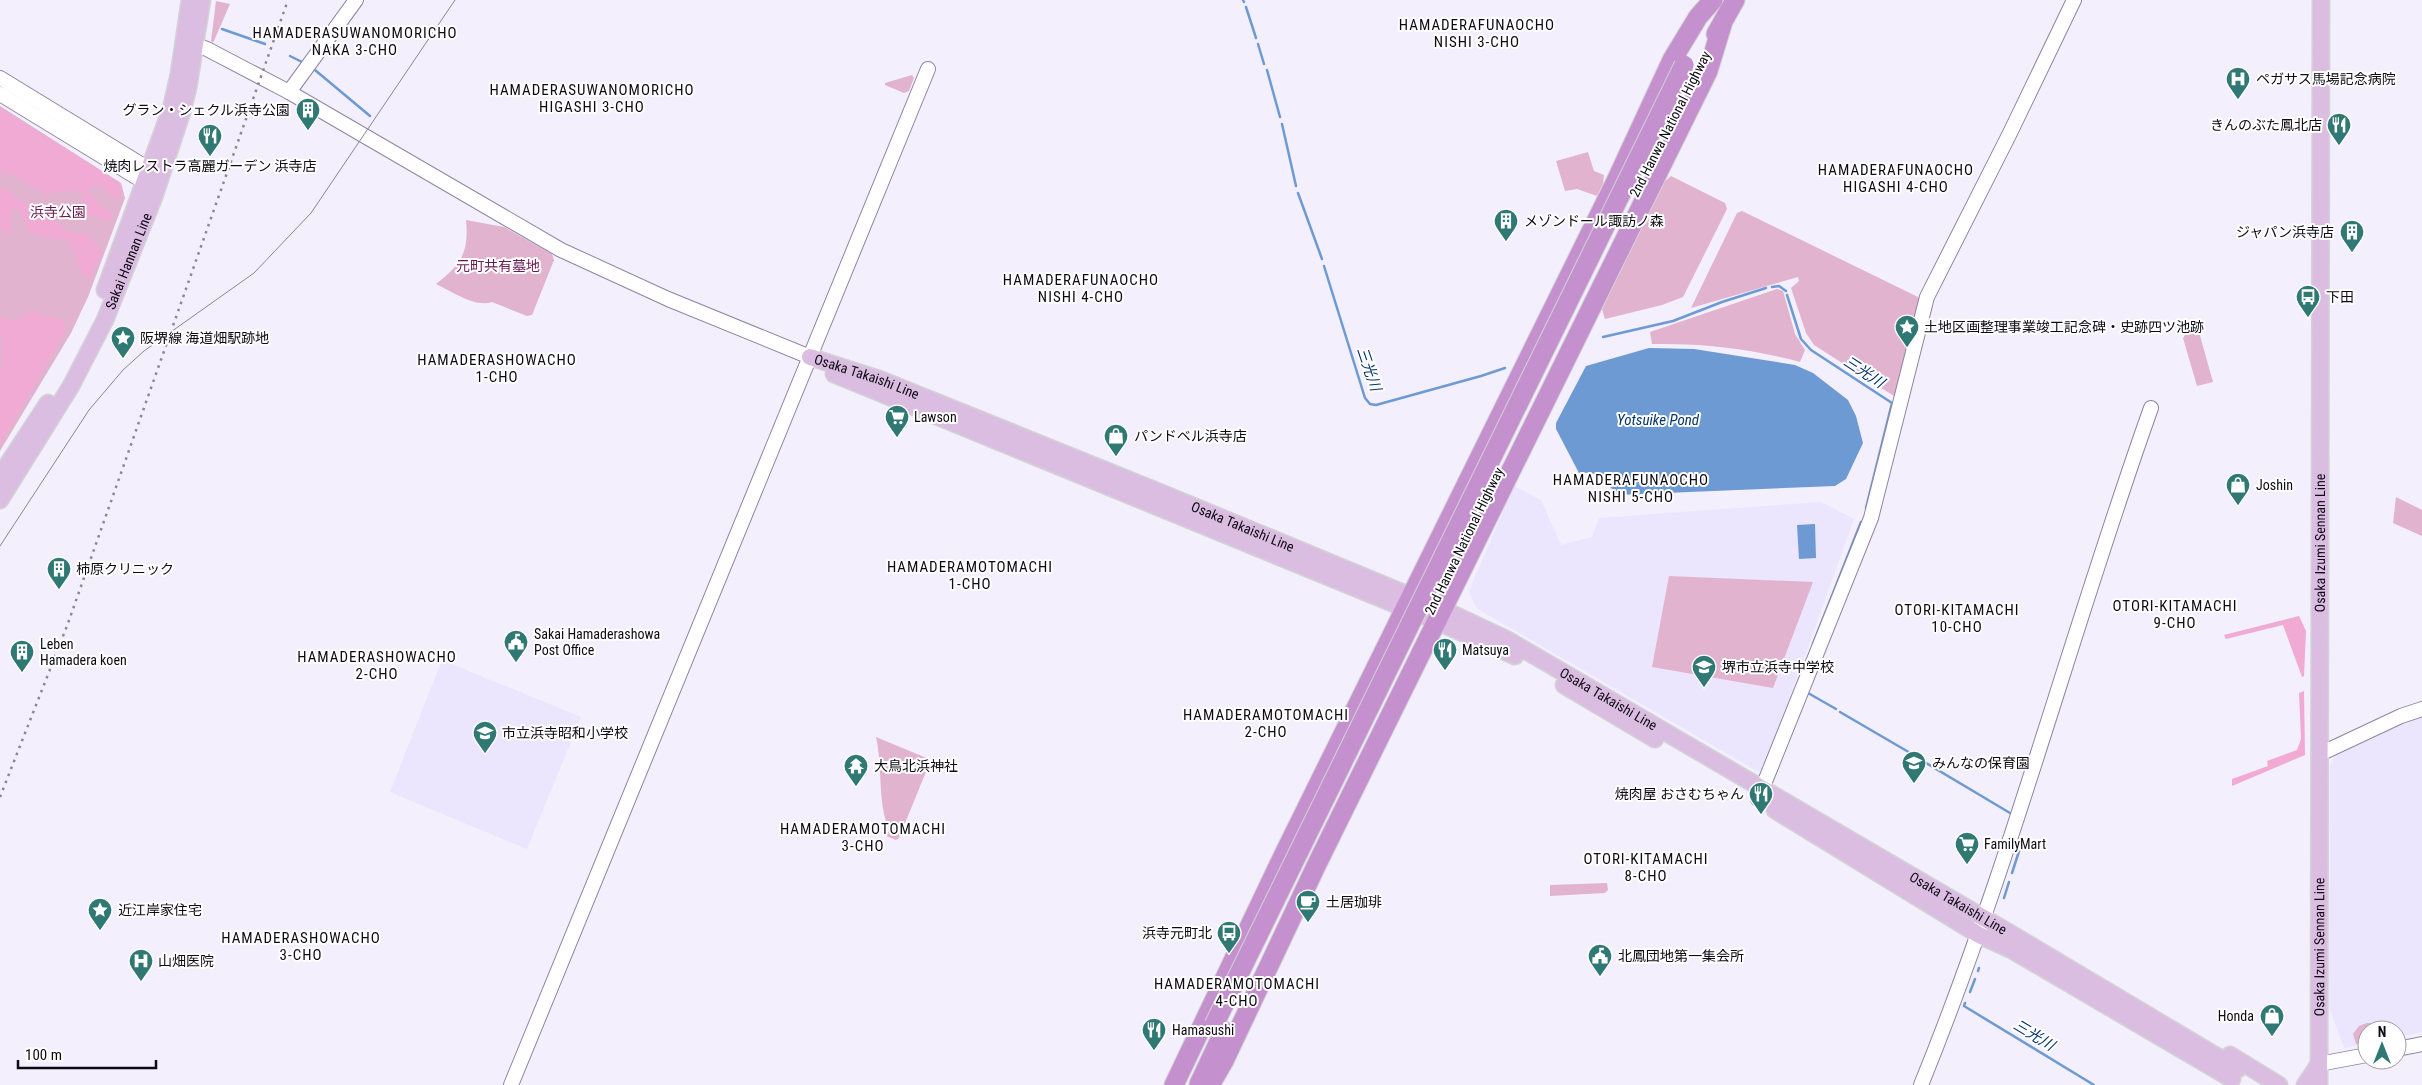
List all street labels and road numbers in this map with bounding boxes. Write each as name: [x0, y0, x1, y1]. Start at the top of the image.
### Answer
street label: 2nd Hanwa National Highway: [1626, 48, 1714, 200]
street label: Sakai Hannan Line: [102, 210, 155, 312]
street label: Osaka Takaishi Line: [812, 351, 922, 402]
street label: 2nd Hanwa National Highway: [1421, 465, 1507, 617]
street label: Osaka Izumi Sennan Line: [2312, 473, 2328, 612]
street label: Osaka Takaishi Line: [1189, 498, 1297, 555]
street label: Osaka Takaishi Line: [1557, 664, 1660, 734]
street label: Osaka Takaishi Line: [1907, 869, 2010, 938]
street label: Osaka Izumi Sennan Line: [2311, 877, 2327, 1016]

